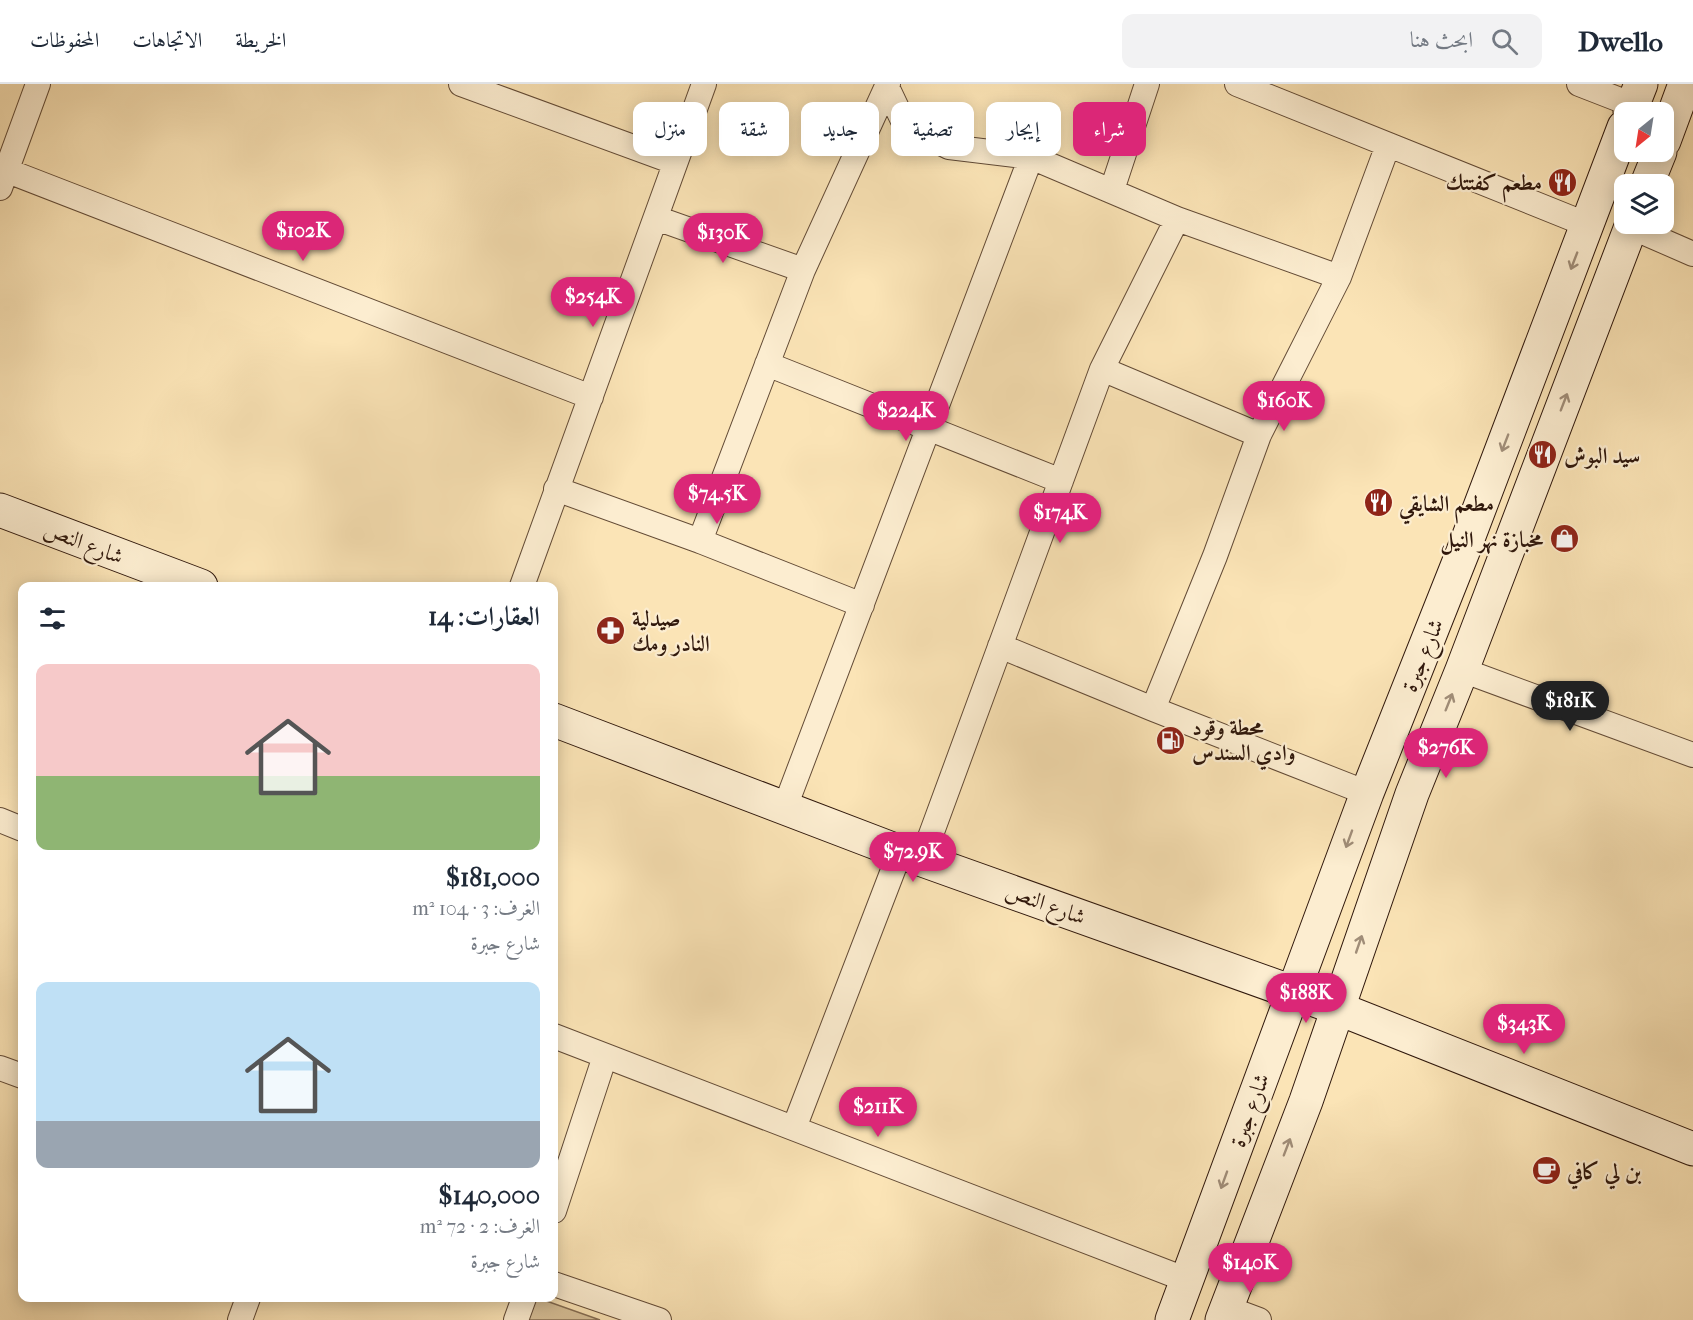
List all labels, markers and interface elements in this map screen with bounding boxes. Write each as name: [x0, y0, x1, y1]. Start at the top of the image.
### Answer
search box: [1122, 14, 1542, 68]
icon: search: [1488, 25, 1521, 58]
text: Dwello: [1578, 25, 1663, 58]
text: ابحث هنا: [1410, 27, 1473, 53]
text: المحفوظات: [30, 28, 99, 52]
text: الاتجاهات: [132, 28, 202, 52]
text: الخريطة: [235, 28, 286, 52]
chip: منزل: [633, 102, 707, 156]
chip: شقة: [719, 102, 789, 156]
chip: جديد: [801, 102, 879, 156]
chip: تصفية: [891, 102, 974, 156]
chip: إيجار: [986, 102, 1061, 156]
chip: شراء: [1073, 102, 1146, 156]
north arrow: [1614, 102, 1674, 162]
map controls: [1614, 102, 1674, 234]
restaurant icon: مطعم كفتتك: [1547, 166, 1579, 198]
place label: مطعم كفتتك: [1445, 170, 1542, 203]
button: layers: [1614, 174, 1674, 234]
pin: $102K: [261, 211, 345, 262]
pin: $130K: [681, 213, 765, 264]
text: $102K: [276, 219, 330, 242]
text: $130K: [697, 221, 749, 244]
one-way arrow: [1568, 251, 1579, 269]
pin: $254K: [551, 277, 635, 328]
text: $254K: [565, 285, 621, 308]
pin: $160K: [1242, 381, 1326, 432]
text: $160K: [1257, 389, 1311, 412]
pin: $224K: [864, 391, 948, 442]
one-way arrow: [1560, 393, 1571, 412]
text: $224K: [877, 399, 935, 422]
one-way arrow: [1498, 433, 1509, 452]
restaurant icon: سيد البوش: [1527, 439, 1559, 471]
place label: سيد البوش: [1564, 443, 1640, 469]
pin: $74.5K: [668, 474, 766, 525]
text: $74.5K: [688, 482, 746, 505]
restaurant icon: مطعم الشايقي: [1362, 487, 1394, 519]
place label: مطعم الشايقي: [1398, 491, 1494, 525]
pin: $174K: [1018, 493, 1102, 544]
text: $174K: [1033, 501, 1087, 524]
street label: شارع النص: [38, 516, 127, 575]
shop icon: مخبازة نهر النيل: [1548, 523, 1580, 555]
place label: مخبازة نهر النيل: [1440, 527, 1544, 555]
text: العقارات: 14: [428, 601, 540, 632]
icon: filters: [36, 602, 69, 635]
place label: صيدلية النادر ومك: [632, 606, 710, 657]
pharmacy icon: صيدلية النادر ومك: [595, 615, 627, 647]
street label: شارع جبرة: [1397, 615, 1454, 698]
pin: $181K: [1528, 681, 1612, 732]
text: $181K: [1545, 689, 1595, 712]
one-way arrow: [1444, 693, 1455, 712]
icon: home: [234, 703, 342, 811]
place label: محطة وقود وادي السندس: [1192, 715, 1296, 771]
fuel station icon: محطة وقود وادي السندس: [1155, 724, 1187, 756]
pin: $276K: [1404, 728, 1488, 779]
text: $276K: [1418, 736, 1474, 759]
one-way arrow: [1343, 830, 1354, 848]
pin: $72.9K: [864, 832, 962, 883]
text: $72.9K: [883, 840, 943, 863]
text: $181,000: [446, 862, 540, 893]
street label: شارع النص: [1001, 878, 1089, 935]
text: الغرف: 3 · 104 m²: [412, 897, 540, 920]
text: شارع جبرة: [471, 932, 540, 955]
one-way arrow: [1355, 935, 1366, 954]
pin: $188K: [1264, 973, 1348, 1024]
text: $188K: [1280, 981, 1332, 1004]
pin: $343K: [1482, 1004, 1566, 1055]
text: $343K: [1497, 1012, 1551, 1035]
icon: home: [234, 1021, 342, 1129]
street label: شارع جبرة: [1225, 1070, 1280, 1152]
pin: $211K: [836, 1087, 920, 1138]
text: $211K: [853, 1095, 903, 1118]
one-way arrow: [1283, 1139, 1294, 1157]
cafe icon: بن لي كافي: [1530, 1155, 1562, 1187]
place label: بن لي كافي: [1566, 1159, 1642, 1190]
one-way arrow: [1217, 1170, 1228, 1189]
text: $140,000: [438, 1180, 540, 1211]
text: الغرف: 2 · 72 m²: [420, 1215, 540, 1238]
pin: $140K: [1208, 1243, 1292, 1294]
text: شارع جبرة: [471, 1250, 540, 1273]
text: $140K: [1222, 1251, 1278, 1274]

